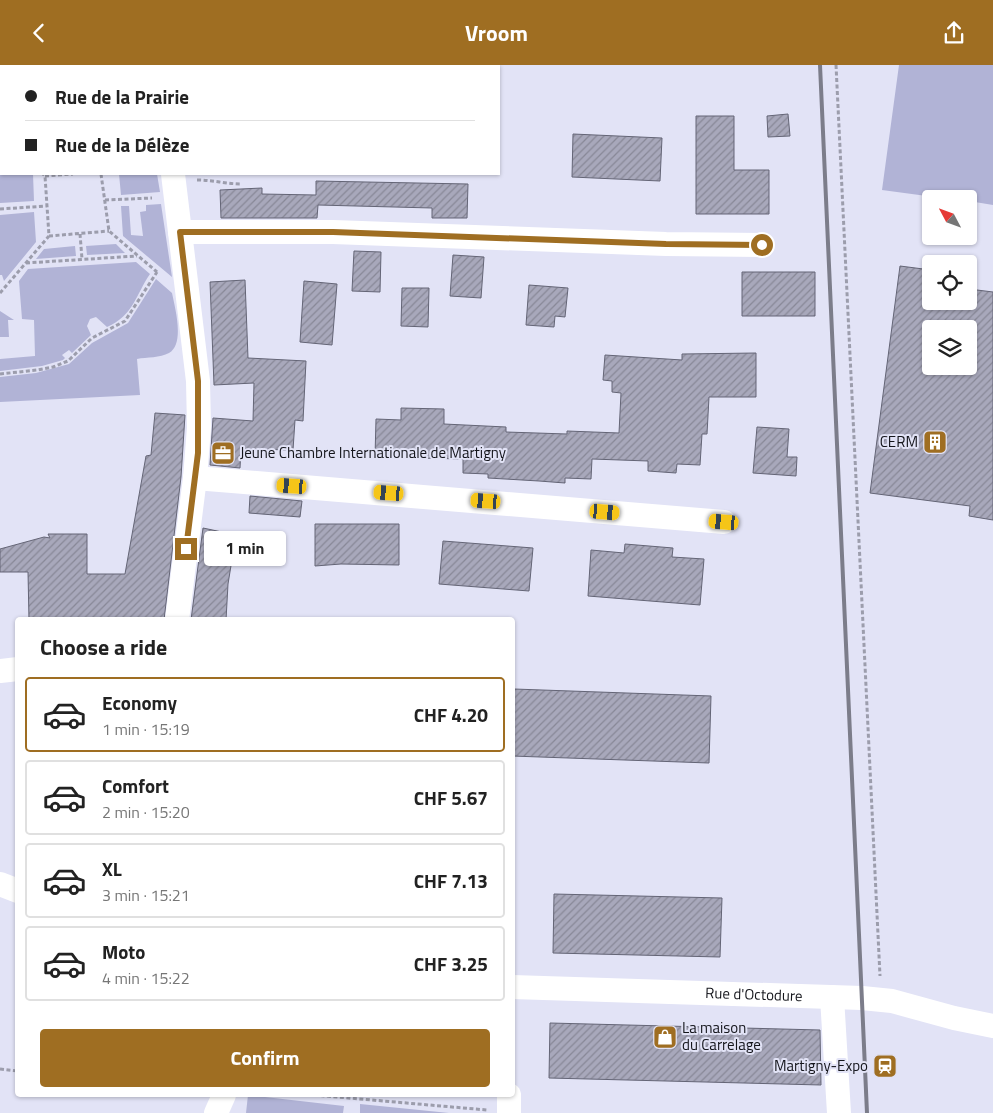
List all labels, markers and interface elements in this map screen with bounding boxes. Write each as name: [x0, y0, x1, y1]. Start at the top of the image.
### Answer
text: Vroom: [465, 16, 528, 50]
icon: back: [25, 19, 53, 47]
icon: share: [940, 19, 968, 47]
text: Rue de la Prairie: [55, 82, 189, 111]
text: Rue de la Délèze: [55, 130, 189, 159]
north arrow: [922, 190, 978, 245]
map controls: [922, 190, 977, 375]
route start: [751, 234, 773, 256]
button: locate: [922, 255, 977, 310]
button: layers: [922, 320, 977, 375]
building icon: CERM: [922, 429, 948, 455]
place label: CERM: [880, 430, 918, 453]
office icon: Jeune Chambre Internationale de Martigny: [210, 440, 236, 466]
place label: Jeune Chambre Internationale de Martigny: [240, 441, 506, 464]
car: [276, 477, 307, 495]
car: [373, 484, 404, 502]
car: [470, 492, 501, 510]
car: [589, 503, 620, 521]
car: [708, 513, 739, 531]
callout: 1 min: [204, 531, 286, 567]
text: 1 min: [226, 536, 264, 560]
route end: [175, 538, 197, 560]
text: Choose a ride: [40, 630, 167, 664]
text: Economy: [102, 688, 177, 717]
icon: car: [42, 692, 87, 737]
text: CHF 4.20: [414, 700, 488, 729]
text: 1 min · 15:19: [102, 717, 190, 741]
text: Comfort: [102, 771, 169, 800]
icon: car: [42, 775, 87, 820]
text: CHF 5.67: [414, 783, 488, 812]
text: 2 min · 15:20: [102, 800, 190, 824]
text: XL: [102, 854, 122, 883]
icon: car: [42, 858, 87, 903]
text: CHF 7.13: [414, 866, 488, 895]
text: 3 min · 15:21: [102, 883, 190, 907]
text: Moto: [102, 937, 145, 966]
icon: car: [42, 941, 87, 986]
text: CHF 3.25: [414, 949, 488, 978]
text: 4 min · 15:22: [102, 966, 190, 990]
street label: Rue d'Octodure: [705, 981, 803, 1007]
place label: La maison du Carrelage: [682, 1016, 761, 1056]
shop icon: La maison du Carrelage: [652, 1024, 678, 1050]
button: Confirm: [40, 1029, 490, 1087]
station icon: Martigny-Expo: [872, 1053, 898, 1079]
place label: Martigny-Expo: [774, 1054, 868, 1077]

